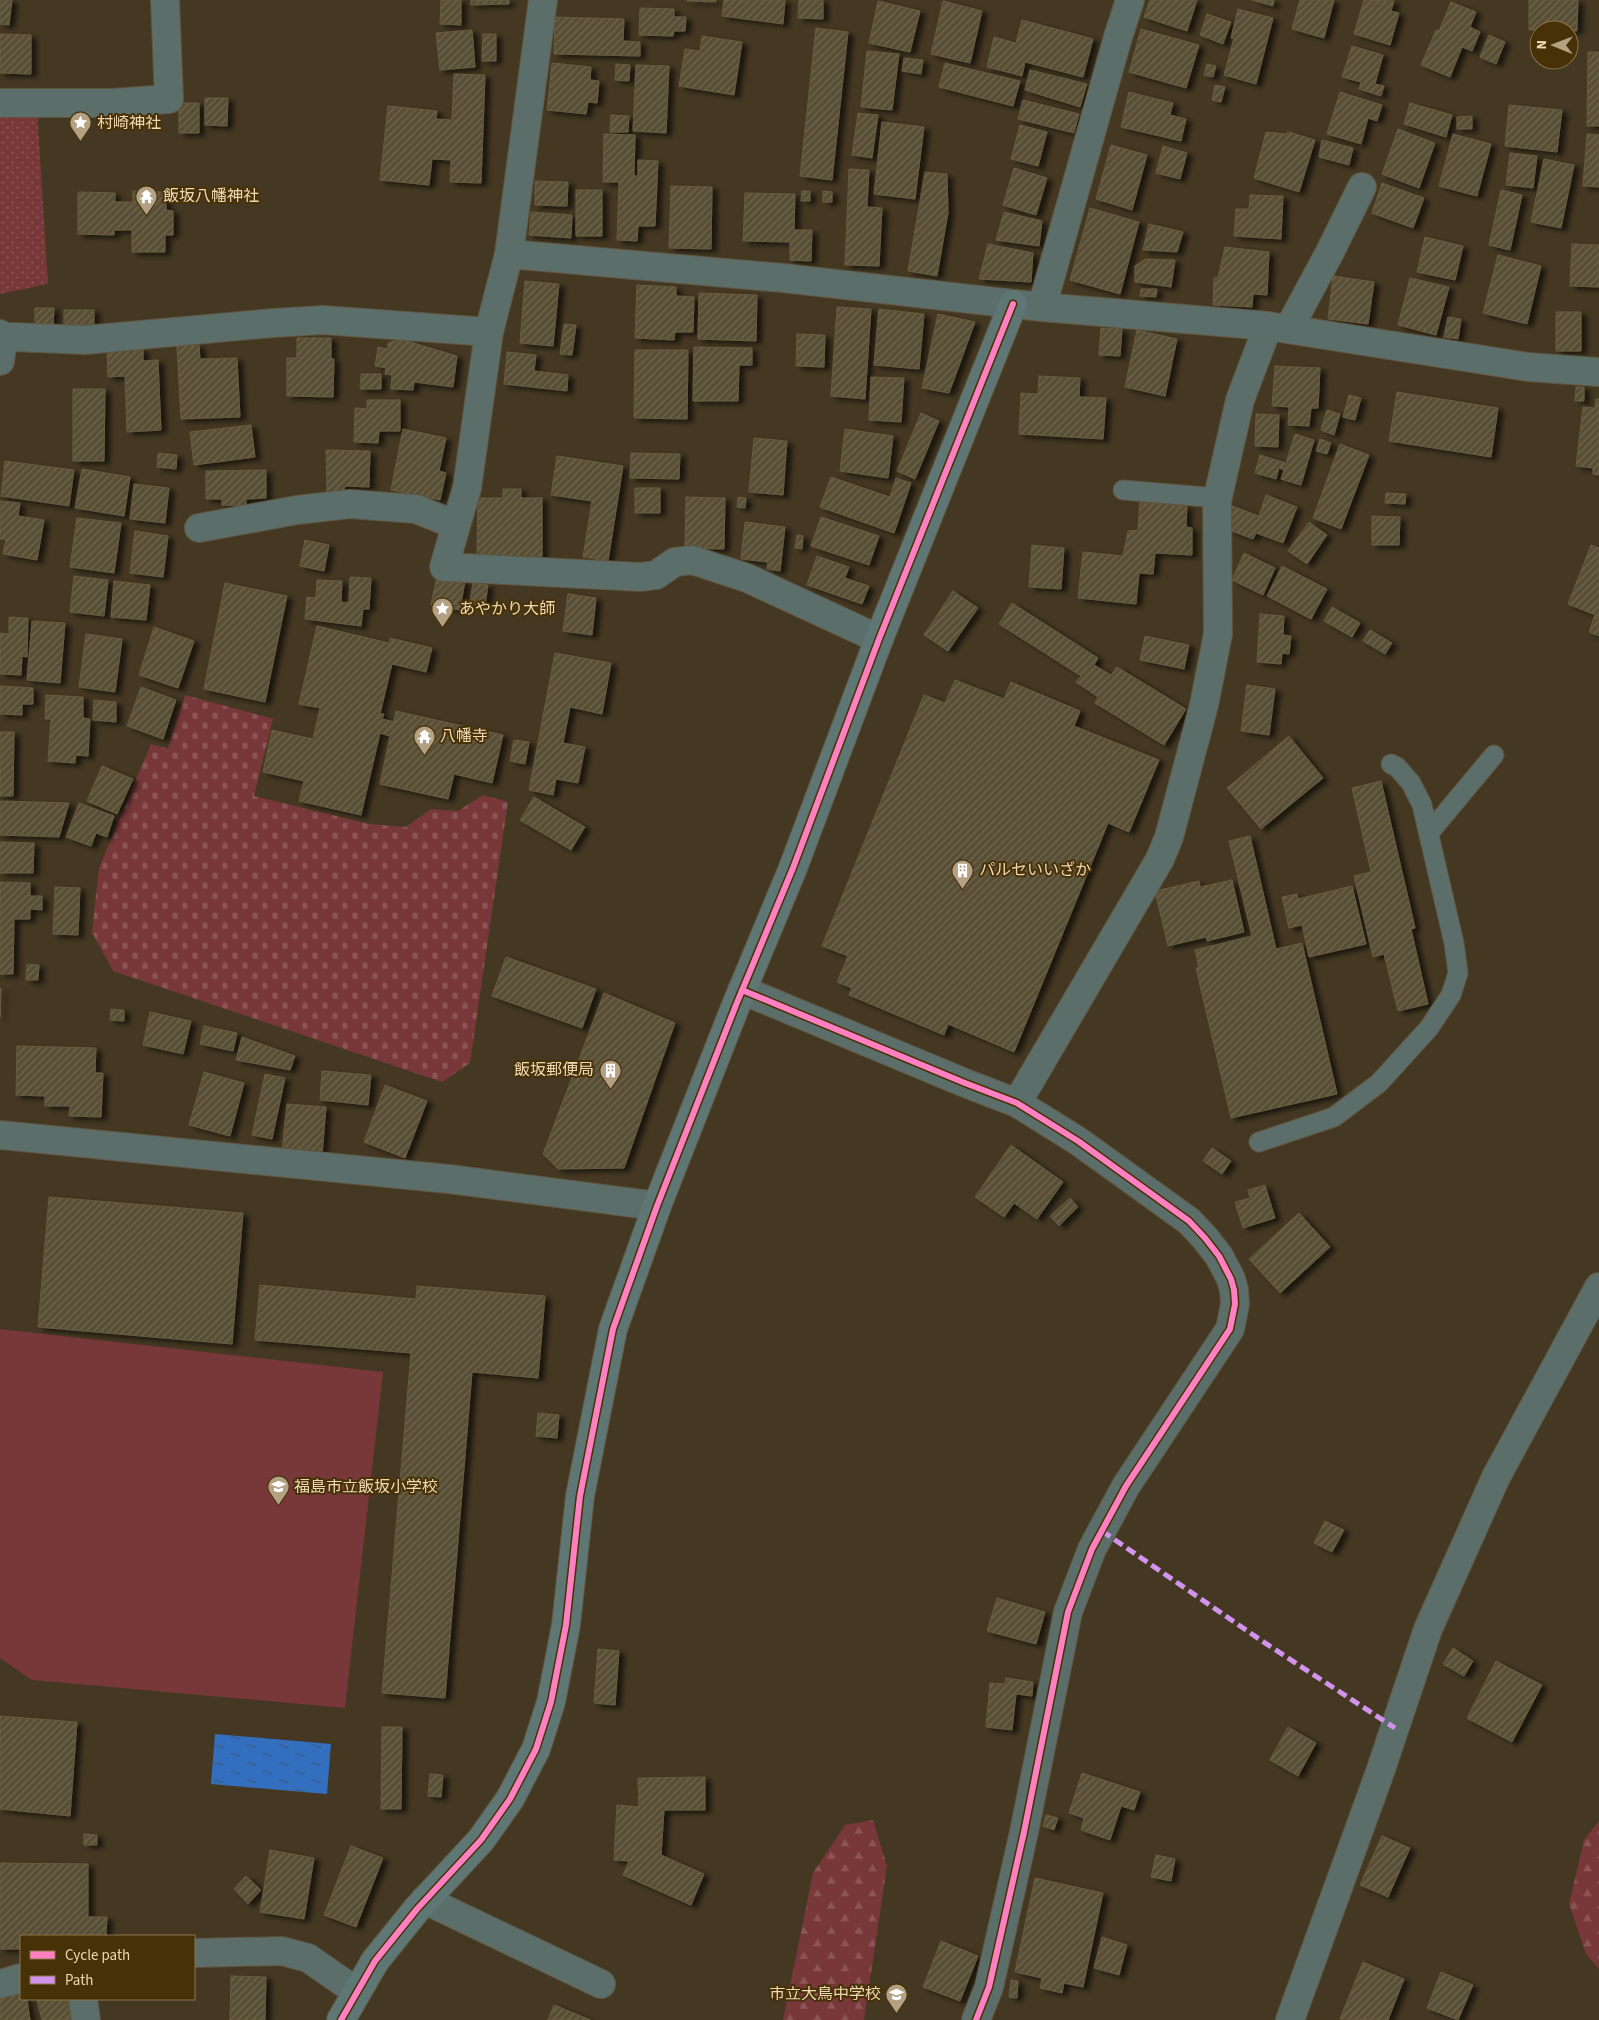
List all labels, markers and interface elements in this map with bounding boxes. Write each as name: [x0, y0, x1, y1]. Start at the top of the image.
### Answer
north arrow: [1529, 20, 1579, 70]
text: N: [1532, 40, 1552, 50]
place icon: 村崎神社: [69, 111, 93, 142]
place label: 村崎神社: [97, 112, 161, 134]
temple icon: 飯坂八幡神社: [135, 184, 159, 215]
place label: 飯坂八幡神社: [163, 185, 259, 207]
place icon: あやかり大師: [431, 597, 455, 628]
place label: あやかり大師: [459, 598, 555, 620]
temple icon: 八幡寺: [412, 724, 436, 755]
place label: 八幡寺: [440, 725, 488, 747]
building icon: パルセいいざか: [951, 858, 975, 889]
place label: パルセいいざか: [979, 859, 1091, 881]
building icon: 飯坂郵便局: [598, 1058, 622, 1089]
place label: 飯坂郵便局: [514, 1059, 594, 1081]
school or university icon: 福島市立飯坂小学校: [266, 1475, 290, 1506]
place label: 福島市立飯坂小学校: [294, 1476, 438, 1498]
legend: [20, 1935, 195, 2000]
text: Cycle path: [65, 1945, 130, 1966]
text: Path: [65, 1970, 93, 1991]
school or university icon: 市立大鳥中学校: [885, 1982, 909, 2013]
place label: 市立大鳥中学校: [769, 1983, 881, 2005]

